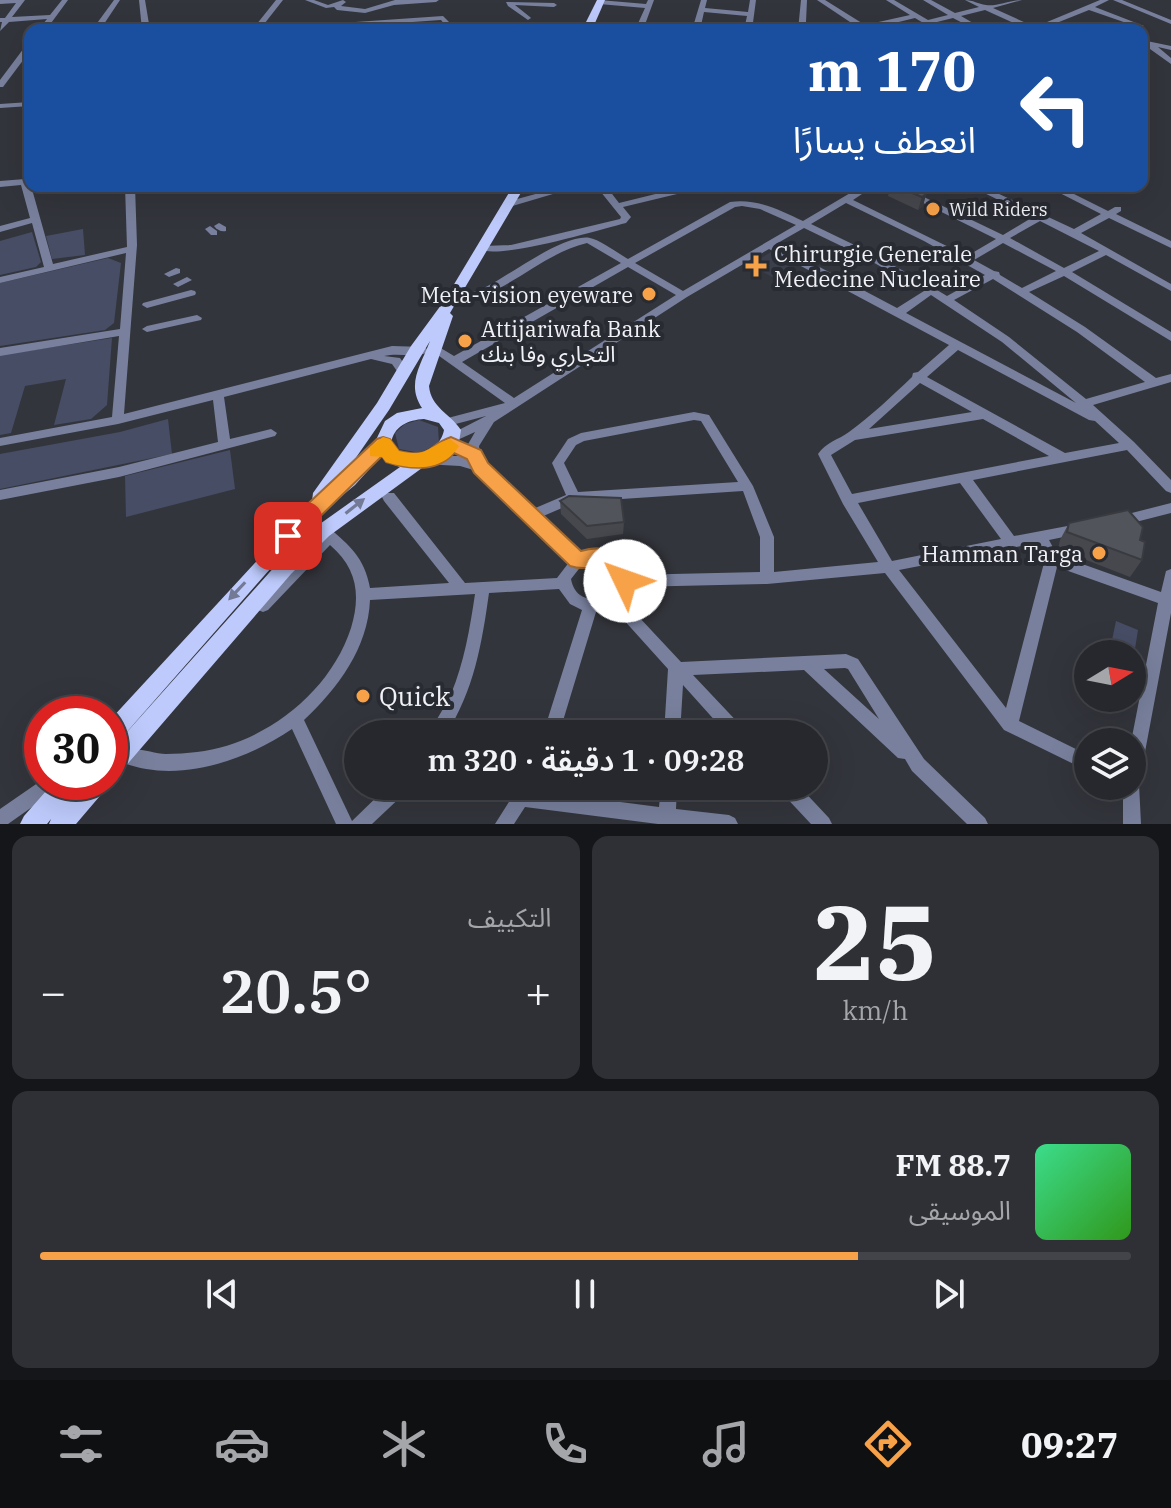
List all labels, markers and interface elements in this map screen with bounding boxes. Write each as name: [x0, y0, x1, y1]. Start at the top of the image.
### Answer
text: 170 m: [808, 34, 976, 106]
icon: left: [1004, 56, 1108, 160]
text: انعطف يسارًا: [793, 116, 976, 163]
place label: Wild Riders: [949, 198, 1047, 221]
marker: Wild Riders: [924, 200, 942, 218]
place label: Chirurgie Generale Medecine Nucleaire: [774, 239, 981, 293]
marker: Chirurgie Generale Medecine Nucleaire: [745, 255, 767, 277]
place label: Meta-vision eyeware: [420, 280, 633, 309]
marker: Meta-vision eyeware: [640, 285, 658, 303]
place label: Attijariwafa Bank التجاري وفا بنك: [481, 314, 661, 371]
marker: Attijariwafa Bank التجاري وفا بنك: [456, 332, 474, 350]
one-way arrow: [345, 499, 365, 515]
pin: [254, 502, 322, 570]
icon: arrive: [266, 514, 310, 558]
position arrow: [583, 539, 667, 623]
place label: Hamman Targa: [921, 539, 1083, 568]
marker: Hamman Targa: [1090, 544, 1108, 562]
one-way arrow: [229, 581, 247, 600]
north arrow: [1074, 640, 1146, 712]
map controls: [1074, 640, 1146, 800]
place label: Quick: [379, 679, 451, 713]
marker: Quick: [354, 687, 372, 705]
speed limit sign: 30: [24, 696, 128, 800]
button: layers: [1074, 728, 1146, 800]
text: 09:28 · 1 دقيقة · 320 m: [427, 740, 745, 779]
text: 25: [813, 873, 938, 1009]
text: التكييف: [468, 900, 552, 934]
text: 20.5°: [219, 951, 372, 1030]
text: −: [40, 963, 66, 1020]
text: +: [525, 963, 551, 1020]
text: km/h: [842, 993, 908, 1027]
text: 88.7 FM: [896, 1145, 1011, 1184]
text: الموسيقى: [909, 1193, 1011, 1227]
icon: previous: [200, 1272, 244, 1316]
icon: pause: [563, 1272, 607, 1316]
icon: next: [927, 1272, 971, 1316]
icon: filters: [53, 1416, 109, 1472]
icon: car: [214, 1416, 270, 1472]
icon: climate: [376, 1416, 432, 1472]
icon: phone: [537, 1416, 593, 1472]
icon: music: [698, 1416, 754, 1472]
icon: directions: [860, 1416, 916, 1472]
text: 09:27: [1021, 1421, 1118, 1468]

